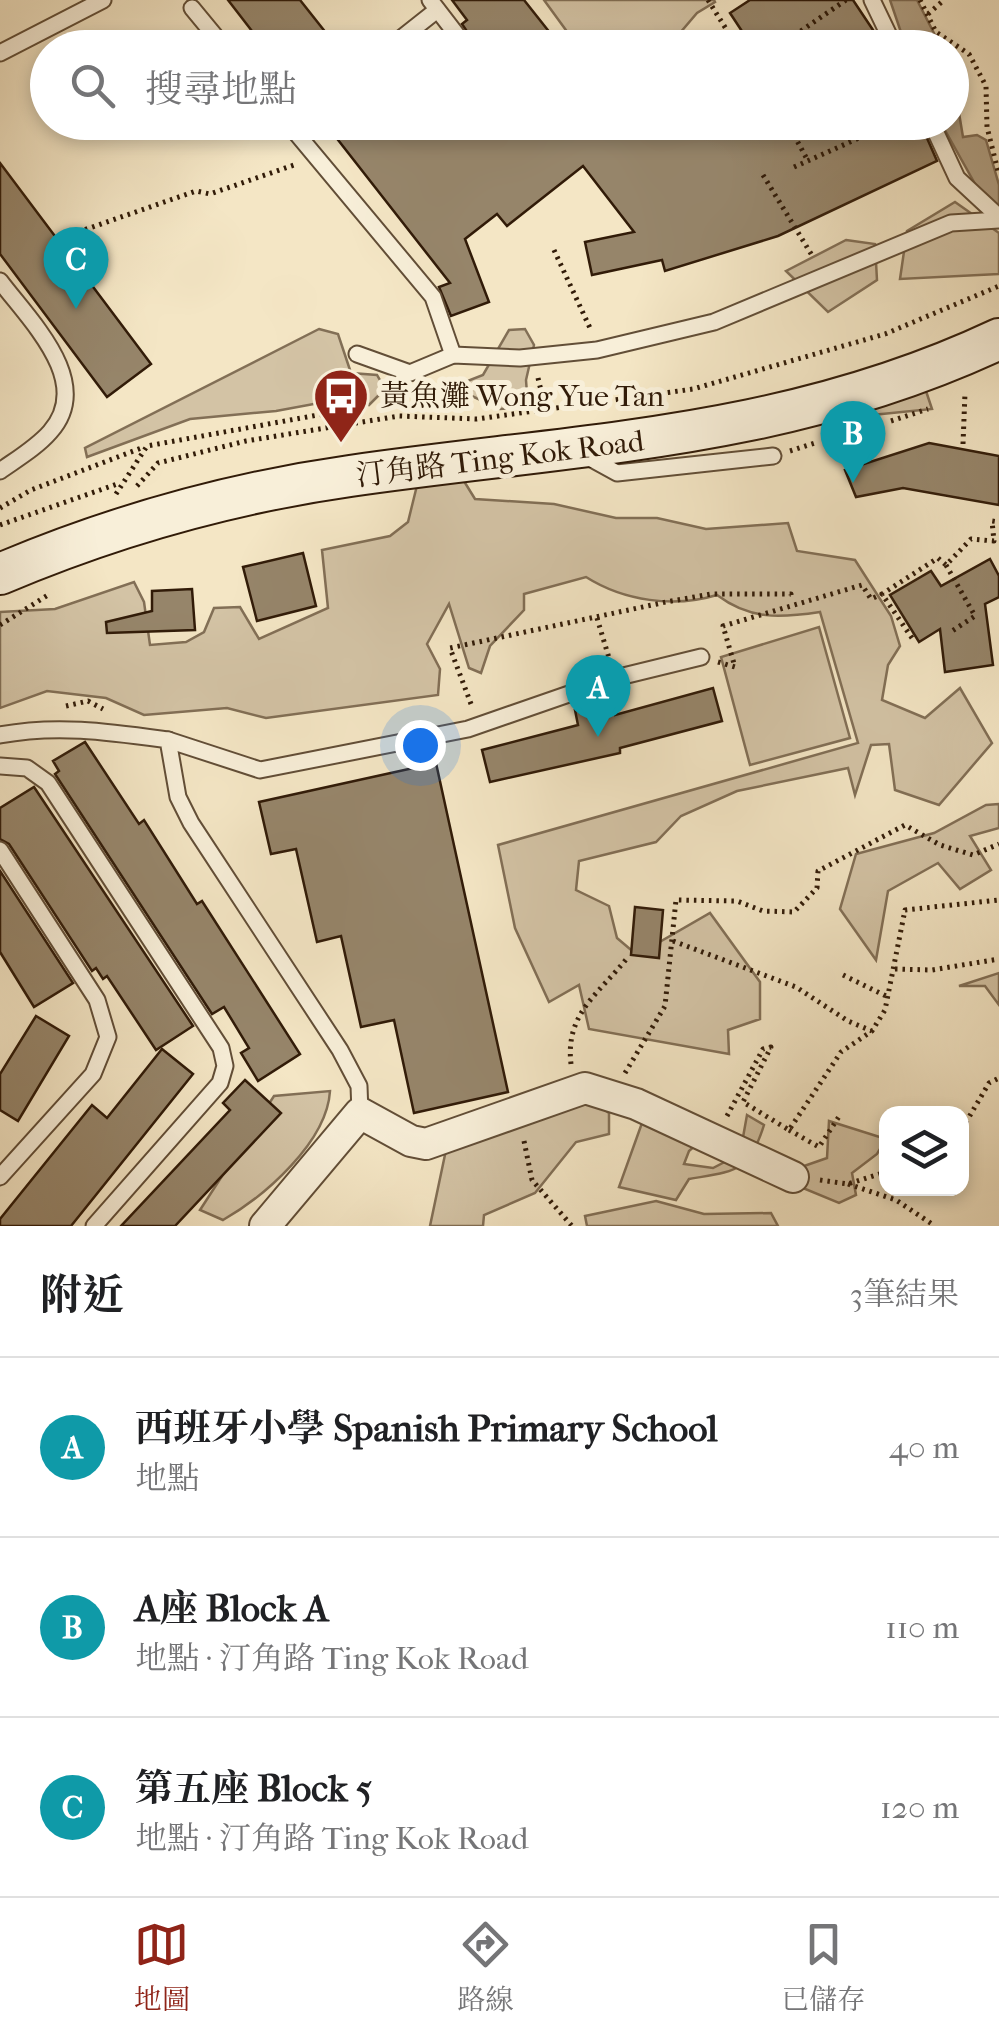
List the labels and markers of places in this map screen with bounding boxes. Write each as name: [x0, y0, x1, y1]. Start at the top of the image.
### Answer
pin: C: [44, 226, 108, 309]
bus stop icon: 黃魚灘 Wong Yue Tan: [311, 366, 371, 445]
place label: 黃魚灘 Wong Yue Tan: [380, 379, 665, 414]
pin: B: [820, 400, 886, 483]
pin: A: [566, 654, 630, 737]

